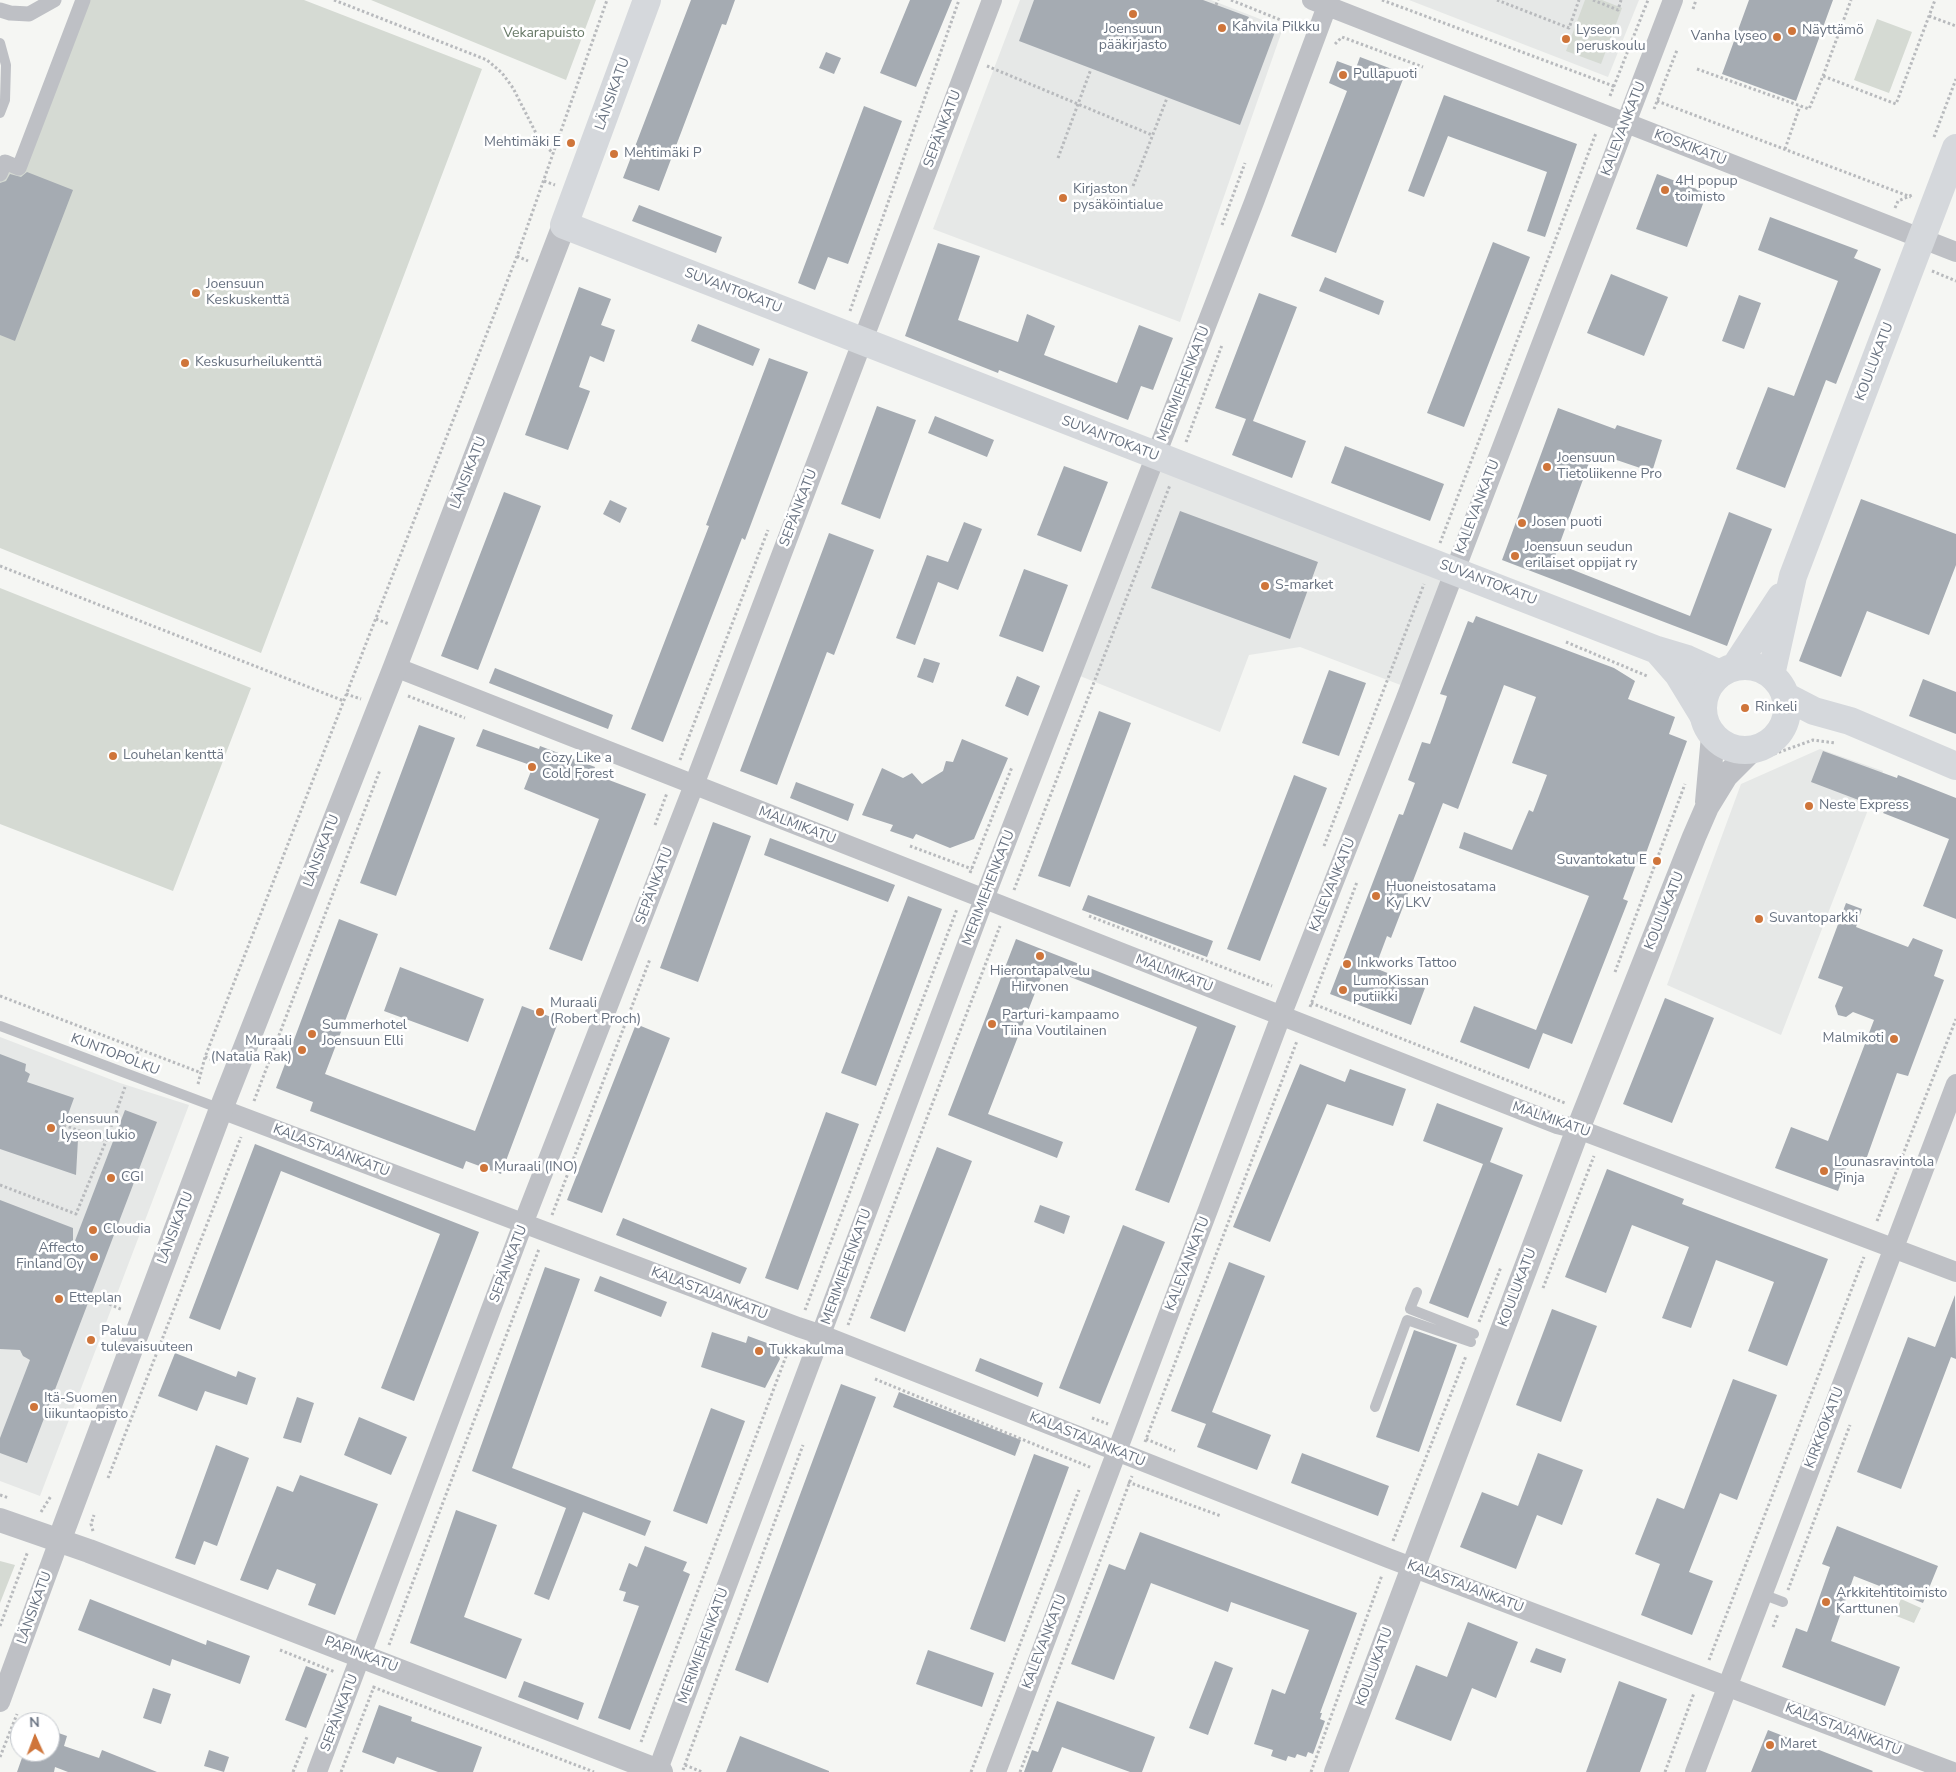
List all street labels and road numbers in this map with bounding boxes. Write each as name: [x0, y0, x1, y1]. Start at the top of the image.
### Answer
street label: LÄNSIKATU: [592, 55, 634, 133]
street label: KALEVANKATU: [1598, 79, 1650, 179]
street label: SEPÄNKATU: [921, 88, 965, 170]
street label: KOSKIKATU: [1651, 127, 1729, 169]
street label: SUVANTOKATU: [682, 265, 784, 317]
street label: KOULUKATU: [1852, 320, 1898, 404]
street label: MERIMIEHENKATU: [1154, 324, 1214, 444]
street label: SUVANTOKATU: [1059, 413, 1161, 465]
street label: LÄNSIKATU: [448, 434, 490, 512]
street label: KALEVANKATU: [1452, 457, 1504, 557]
street label: SEPÄNKATU: [777, 467, 821, 549]
street label: SUVANTOKATU: [1437, 557, 1539, 609]
street label: MALMIKATU: [756, 804, 838, 848]
street label: LÄNSIKATU: [301, 812, 343, 890]
street label: MERIMIEHENKATU: [959, 828, 1019, 948]
street label: KALEVANKATU: [1307, 836, 1359, 934]
street label: SEPÄNKATU: [633, 845, 677, 927]
street label: KOULUKATU: [1642, 869, 1688, 953]
street label: MALMIKATU: [1133, 952, 1215, 996]
street label: KUNTOPOLKU: [68, 1030, 162, 1080]
street label: MALMIKATU: [1510, 1099, 1592, 1141]
street label: KALASTAJANKATU: [270, 1121, 392, 1181]
street label: LÄNSIKATU: [155, 1189, 197, 1267]
street label: MERIMIEHENKATU: [818, 1207, 876, 1327]
street label: KALEVANKATU: [1162, 1214, 1214, 1314]
street label: SEPÄNKATU: [487, 1223, 531, 1305]
street label: KOULUKATU: [1495, 1246, 1541, 1330]
street label: KALASTAJANKATU: [648, 1264, 770, 1324]
street label: KIRKKOKATU: [1802, 1385, 1848, 1471]
street label: KALASTAJANKATU: [1027, 1409, 1147, 1471]
street label: KALASTAJANKATU: [1404, 1557, 1526, 1617]
street label: LÄNSIKATU: [14, 1569, 56, 1647]
street label: MERIMIEHENKATU: [675, 1586, 733, 1706]
street label: KALEVANKATU: [1019, 1592, 1071, 1692]
street label: KOULUKATU: [1353, 1625, 1397, 1709]
street label: PAPINKATU: [322, 1633, 400, 1677]
street label: SEPÄNKATU: [318, 1672, 362, 1754]
street label: KALASTAJANKATU: [1782, 1700, 1904, 1760]

